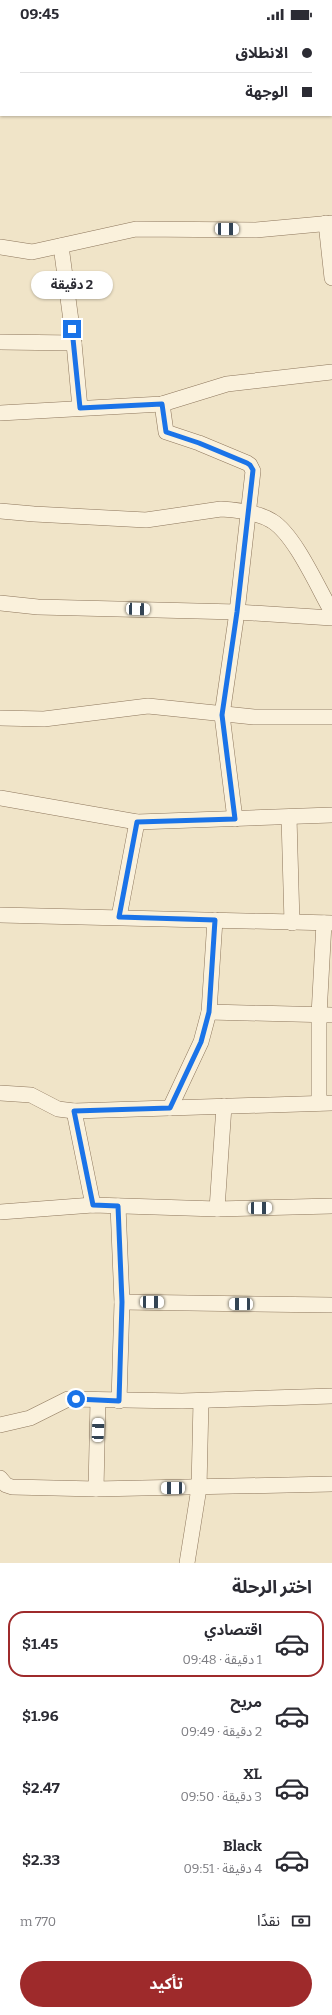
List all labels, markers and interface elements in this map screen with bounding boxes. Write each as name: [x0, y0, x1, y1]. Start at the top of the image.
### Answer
text: 09:45: [20, 5, 59, 23]
text: الانطلاق: [236, 44, 288, 62]
text: الوجهة: [245, 83, 288, 101]
car: [215, 223, 239, 235]
callout: 2 دقيقة: [31, 271, 113, 299]
text: 2 دقيقة: [51, 277, 93, 292]
route end: [63, 320, 81, 338]
car: [126, 603, 150, 615]
car: [248, 1202, 272, 1214]
car: [140, 1296, 164, 1308]
car: [229, 1298, 253, 1310]
route start: [67, 1390, 85, 1408]
car: [92, 1418, 104, 1442]
car: [161, 1482, 185, 1494]
text: اختر الرحلة: [232, 1576, 312, 1598]
text: اقتصادي: [204, 1621, 262, 1639]
icon: car: [274, 1626, 310, 1662]
text: $1.45: [22, 1635, 58, 1653]
text: 1 دقيقة · 09:48: [182, 1652, 262, 1667]
text: مريح: [230, 1693, 262, 1711]
icon: car: [274, 1698, 310, 1734]
text: $1.96: [22, 1707, 59, 1725]
text: 2 دقيقة · 09:49: [181, 1724, 262, 1739]
text: XL: [243, 1765, 262, 1783]
icon: car: [274, 1770, 310, 1806]
text: $2.47: [22, 1779, 60, 1797]
text: 3 دقيقة · 09:50: [180, 1789, 262, 1804]
text: Black: [223, 1837, 262, 1855]
icon: car: [274, 1842, 310, 1878]
text: $2.33: [22, 1851, 60, 1869]
text: 4 دقيقة · 09:51: [183, 1861, 262, 1876]
icon: cash: [290, 1910, 312, 1932]
text: نقدًا: [257, 1912, 280, 1930]
text: 770 m: [20, 1914, 56, 1929]
button: تأكيد: [20, 1961, 312, 2007]

